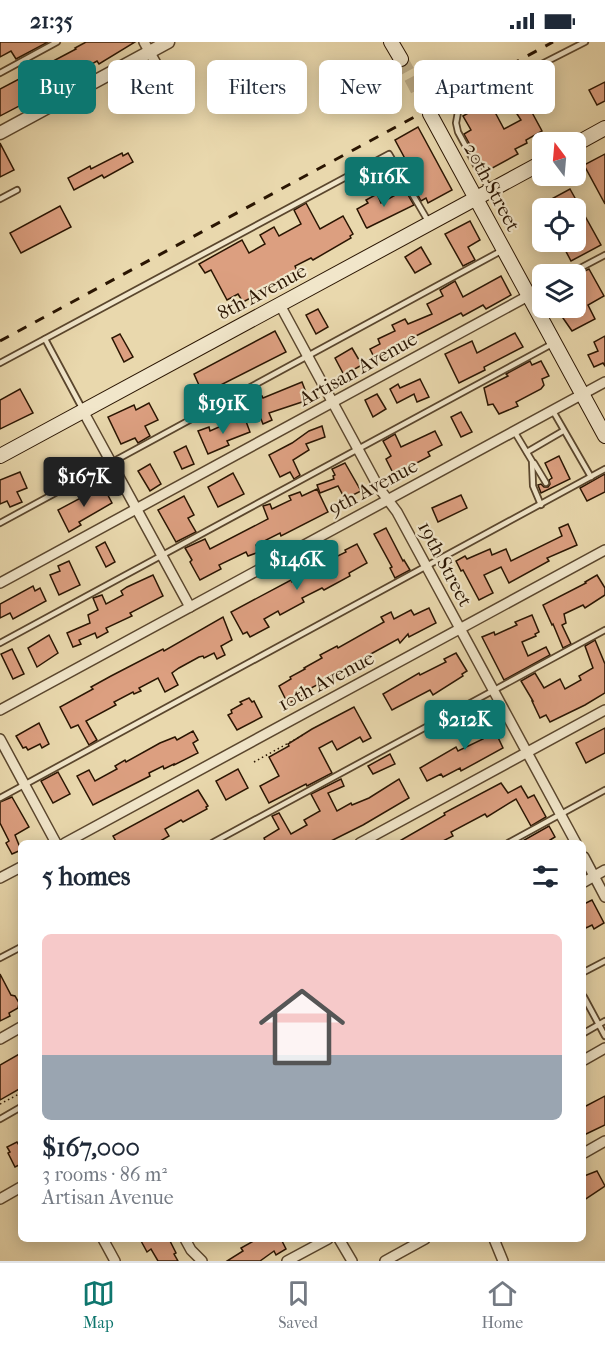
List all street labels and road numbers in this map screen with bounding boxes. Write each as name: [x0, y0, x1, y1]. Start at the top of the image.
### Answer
street label: 20th Street: [459, 139, 525, 235]
street label: 8th Avenue: [214, 259, 310, 325]
street label: Artisan Avenue: [294, 327, 421, 411]
street label: 9th Avenue: [324, 454, 422, 520]
street label: 19th Street: [413, 518, 477, 610]
street label: 10th Avenue: [274, 646, 378, 716]

